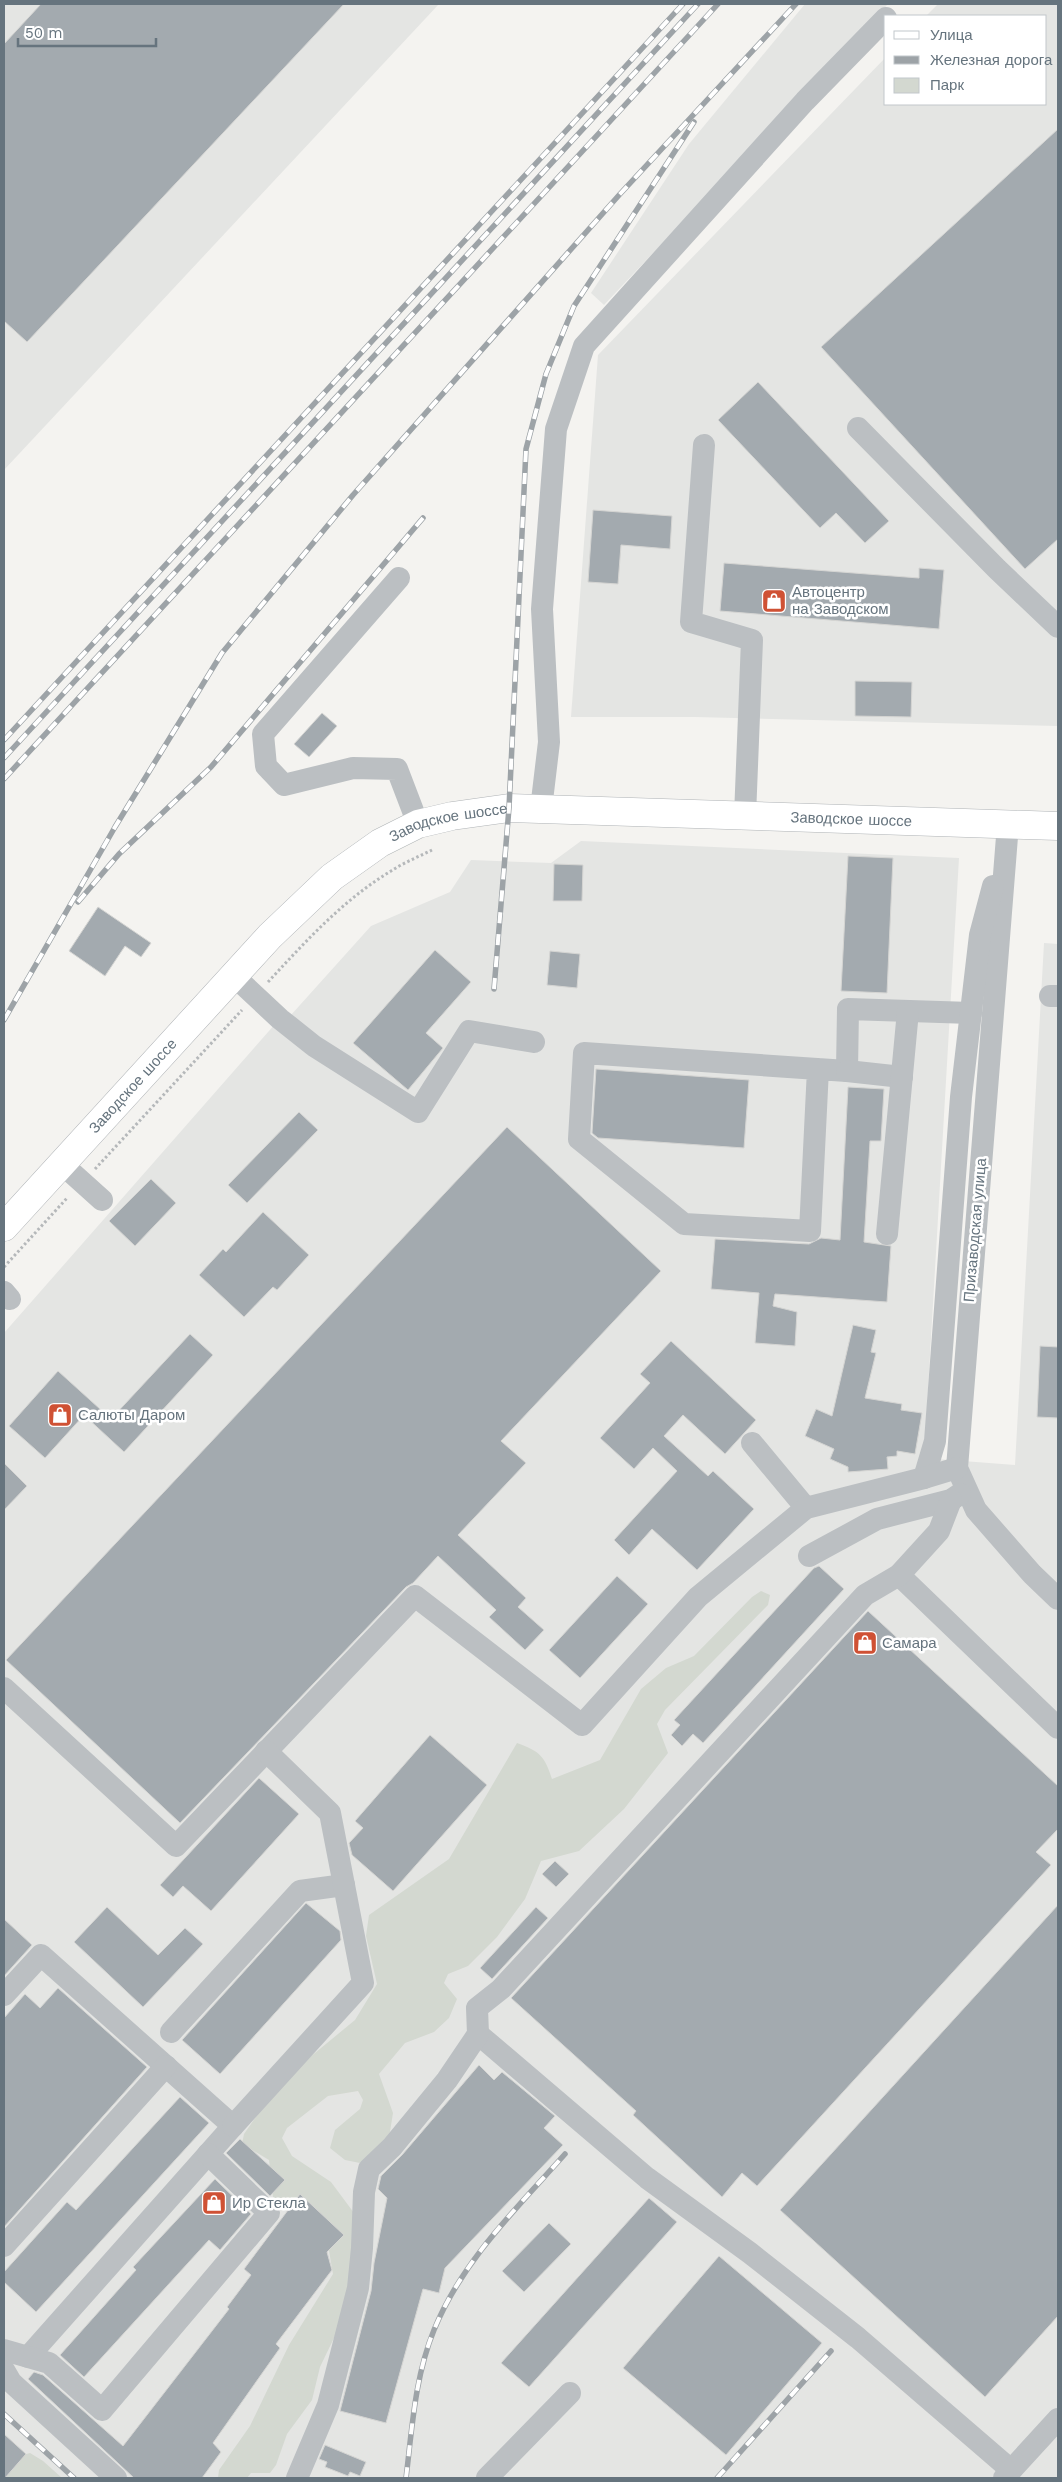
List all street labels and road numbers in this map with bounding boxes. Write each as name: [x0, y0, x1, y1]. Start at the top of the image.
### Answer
street label: Заводское шоссе: [386, 799, 509, 846]
street label: Заводское шоссе: [790, 808, 912, 830]
street label: Заводское шоссе: [85, 1035, 181, 1137]
street label: Призаводская улица: [960, 1157, 990, 1303]

